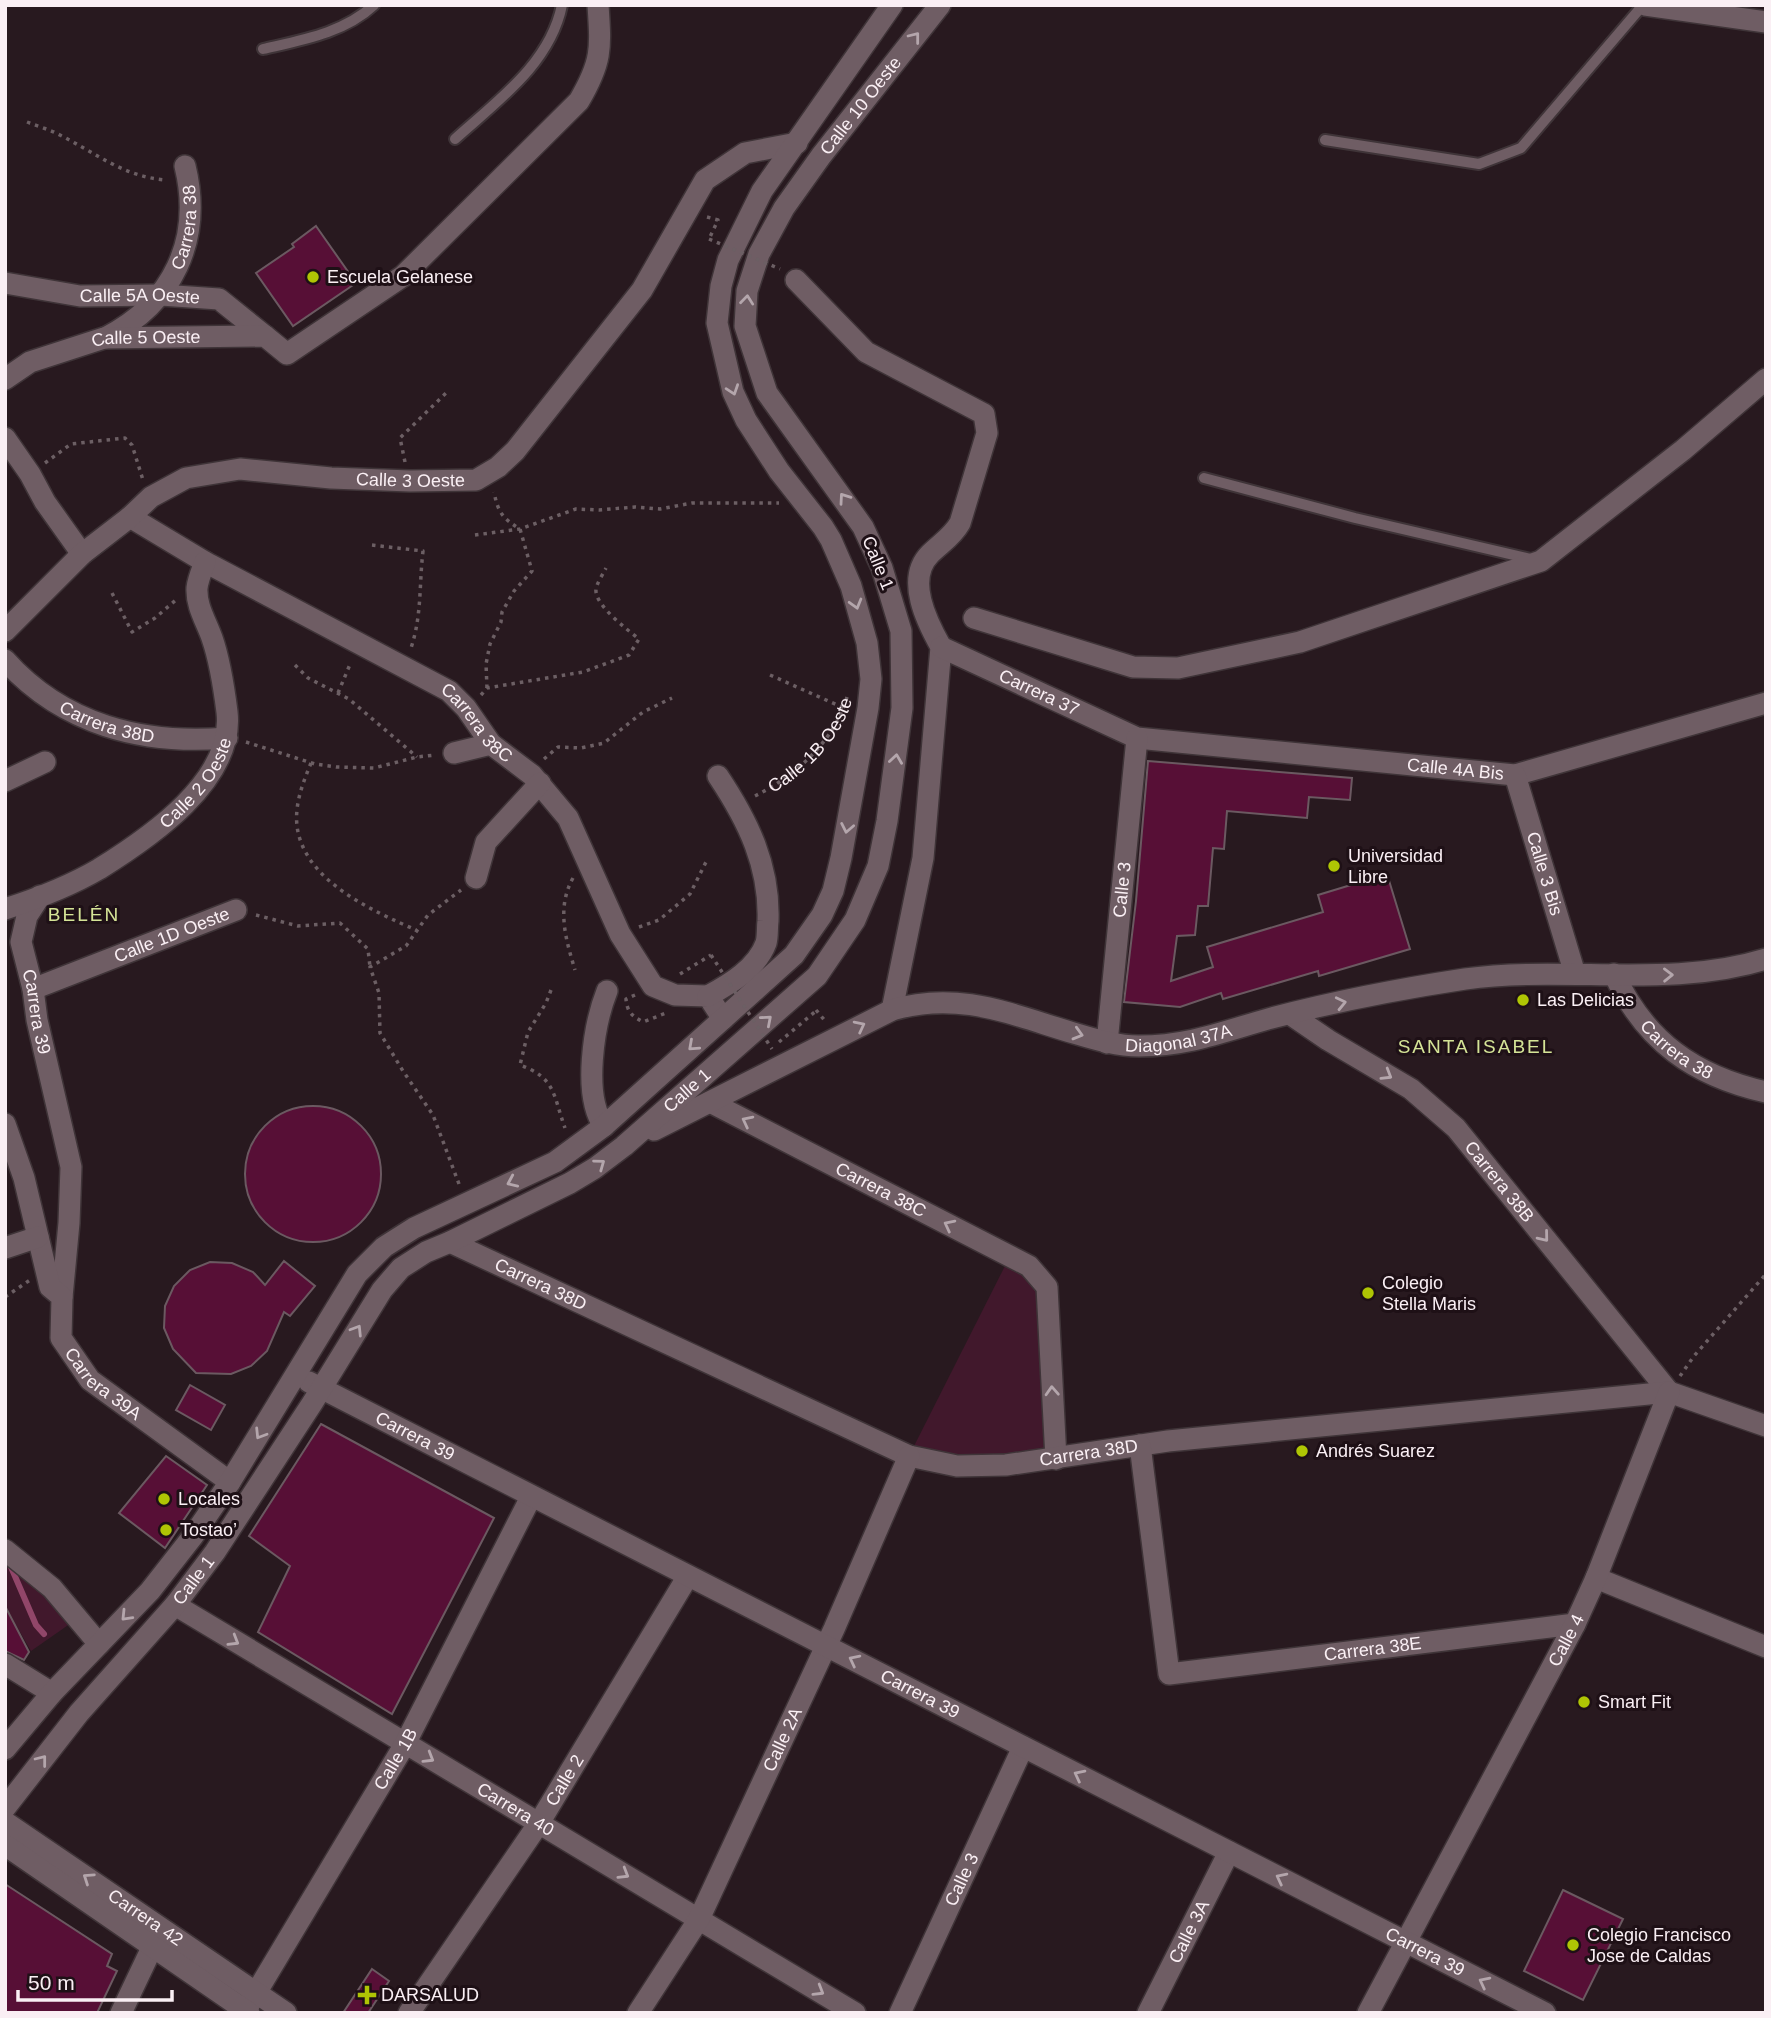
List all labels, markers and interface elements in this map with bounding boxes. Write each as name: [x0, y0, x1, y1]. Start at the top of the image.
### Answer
one-way arrow: [907, 32, 920, 44]
street label: Calle 10 Oeste: [816, 53, 905, 159]
street label: Carrera 38: [167, 184, 200, 273]
place label: Escuela Gelanese: [327, 267, 473, 287]
marker: Escuela Gelanese: [305, 269, 321, 285]
street label: Calle 5A Oeste: [80, 285, 201, 308]
one-way arrow: [739, 294, 754, 305]
street label: Calle 5 Oeste: [89, 327, 201, 351]
one-way arrow: [725, 383, 739, 395]
street label: Calle 3 Oeste: [356, 469, 465, 491]
one-way arrow: [840, 493, 852, 506]
street label: Calle 1: [858, 533, 898, 593]
one-way arrow: [847, 598, 862, 610]
street label: Carrera 37: [996, 665, 1082, 720]
street label: Carrera 38C: [438, 679, 516, 767]
street label: Calle 1B Oeste: [764, 695, 856, 797]
street label: Carrera 38D: [56, 697, 156, 747]
street label: Calle 2 Oeste: [156, 736, 235, 832]
one-way arrow: [888, 753, 903, 765]
street label: Calle 4A Bis: [1406, 754, 1505, 784]
one-way arrow: [840, 822, 855, 833]
street label: Calle 3 Bis: [1523, 830, 1567, 918]
place label: Universidad Libre: [1348, 846, 1443, 887]
marker: Universidad Libre: [1326, 858, 1342, 874]
street label: Calle 3: [1109, 861, 1135, 919]
street label: Calle 1D Oeste: [111, 903, 232, 966]
district label: BELÉN: [48, 904, 120, 925]
street label: Carrera 39: [18, 967, 55, 1056]
one-way arrow: [1663, 967, 1674, 982]
place label: Las Delicias: [1537, 990, 1634, 1010]
marker: Las Delicias: [1515, 992, 1531, 1008]
one-way arrow: [1335, 996, 1347, 1011]
one-way arrow: [759, 1016, 772, 1028]
street label: Carrera 38: [1636, 1016, 1716, 1083]
street label: Diagonal 37A: [1125, 1020, 1234, 1056]
one-way arrow: [853, 1021, 865, 1035]
one-way arrow: [1071, 1026, 1083, 1041]
district label: SANTA ISABEL: [1398, 1036, 1554, 1057]
one-way arrow: [688, 1038, 701, 1051]
street label: Calle 1: [659, 1064, 715, 1117]
one-way arrow: [1379, 1066, 1392, 1079]
one-way arrow: [742, 1115, 754, 1129]
street label: Carrera 38B: [1461, 1137, 1538, 1226]
street label: Carrera 38C: [832, 1158, 929, 1221]
one-way arrow: [592, 1160, 605, 1172]
one-way arrow: [507, 1174, 519, 1188]
one-way arrow: [944, 1219, 956, 1233]
one-way arrow: [1535, 1229, 1548, 1241]
street label: Carrera 38D: [492, 1254, 590, 1314]
place label: Colegio Stella Maris: [1382, 1273, 1476, 1314]
marker: Colegio Stella Maris: [1360, 1285, 1376, 1301]
one-way arrow: [348, 1325, 361, 1338]
street label: Carrera 39A: [61, 1344, 145, 1424]
one-way arrow: [1045, 1385, 1060, 1396]
street label: Carrera 39: [372, 1408, 458, 1465]
one-way arrow: [256, 1426, 269, 1439]
street label: Carrera 38D: [1038, 1436, 1139, 1470]
place label: Andrés Suarez: [1316, 1441, 1435, 1461]
marker: Andrés Suarez: [1294, 1443, 1310, 1459]
place label: Locales: [178, 1489, 240, 1509]
marker: Locales: [156, 1491, 172, 1507]
place label: Tostao’: [180, 1520, 237, 1540]
marker: Tostao’: [158, 1522, 174, 1538]
street label: Calle 1: [169, 1552, 219, 1609]
one-way arrow: [121, 1608, 134, 1621]
street label: Calle 4: [1544, 1611, 1588, 1670]
one-way arrow: [226, 1633, 239, 1646]
street label: Carrera 38E: [1323, 1633, 1423, 1665]
one-way arrow: [849, 1655, 861, 1669]
street label: Carrera 39: [877, 1665, 963, 1722]
place label: Smart Fit: [1598, 1692, 1671, 1712]
marker: Smart Fit: [1576, 1694, 1592, 1710]
street label: Calle 2A: [759, 1704, 806, 1775]
street label: Calle 1B: [370, 1725, 421, 1794]
one-way arrow: [421, 1750, 434, 1763]
street label: Calle 2: [542, 1751, 588, 1810]
one-way arrow: [34, 1756, 46, 1769]
one-way arrow: [1074, 1770, 1086, 1783]
street label: Carrera 40: [473, 1779, 557, 1840]
street label: Calle 3: [941, 1850, 983, 1909]
one-way arrow: [617, 1866, 630, 1879]
one-way arrow: [1276, 1873, 1288, 1887]
one-way arrow: [83, 1874, 96, 1886]
street label: Carrera 42: [104, 1885, 187, 1950]
street label: Calle 3A: [1165, 1897, 1213, 1967]
street label: Carrera 39: [1382, 1923, 1468, 1980]
place label: Colegio Francisco Jose de Caldas: [1587, 1925, 1731, 1966]
marker: Colegio Francisco Jose de Caldas: [1565, 1937, 1581, 1953]
scale bar: [18, 1958, 172, 2002]
text: 50 m: [28, 1971, 75, 1994]
one-way arrow: [1479, 1976, 1491, 1990]
one-way arrow: [812, 1983, 825, 1996]
place label: DARSALUD: [381, 1985, 479, 2005]
marker: DARSALUD: [359, 1987, 375, 2003]

